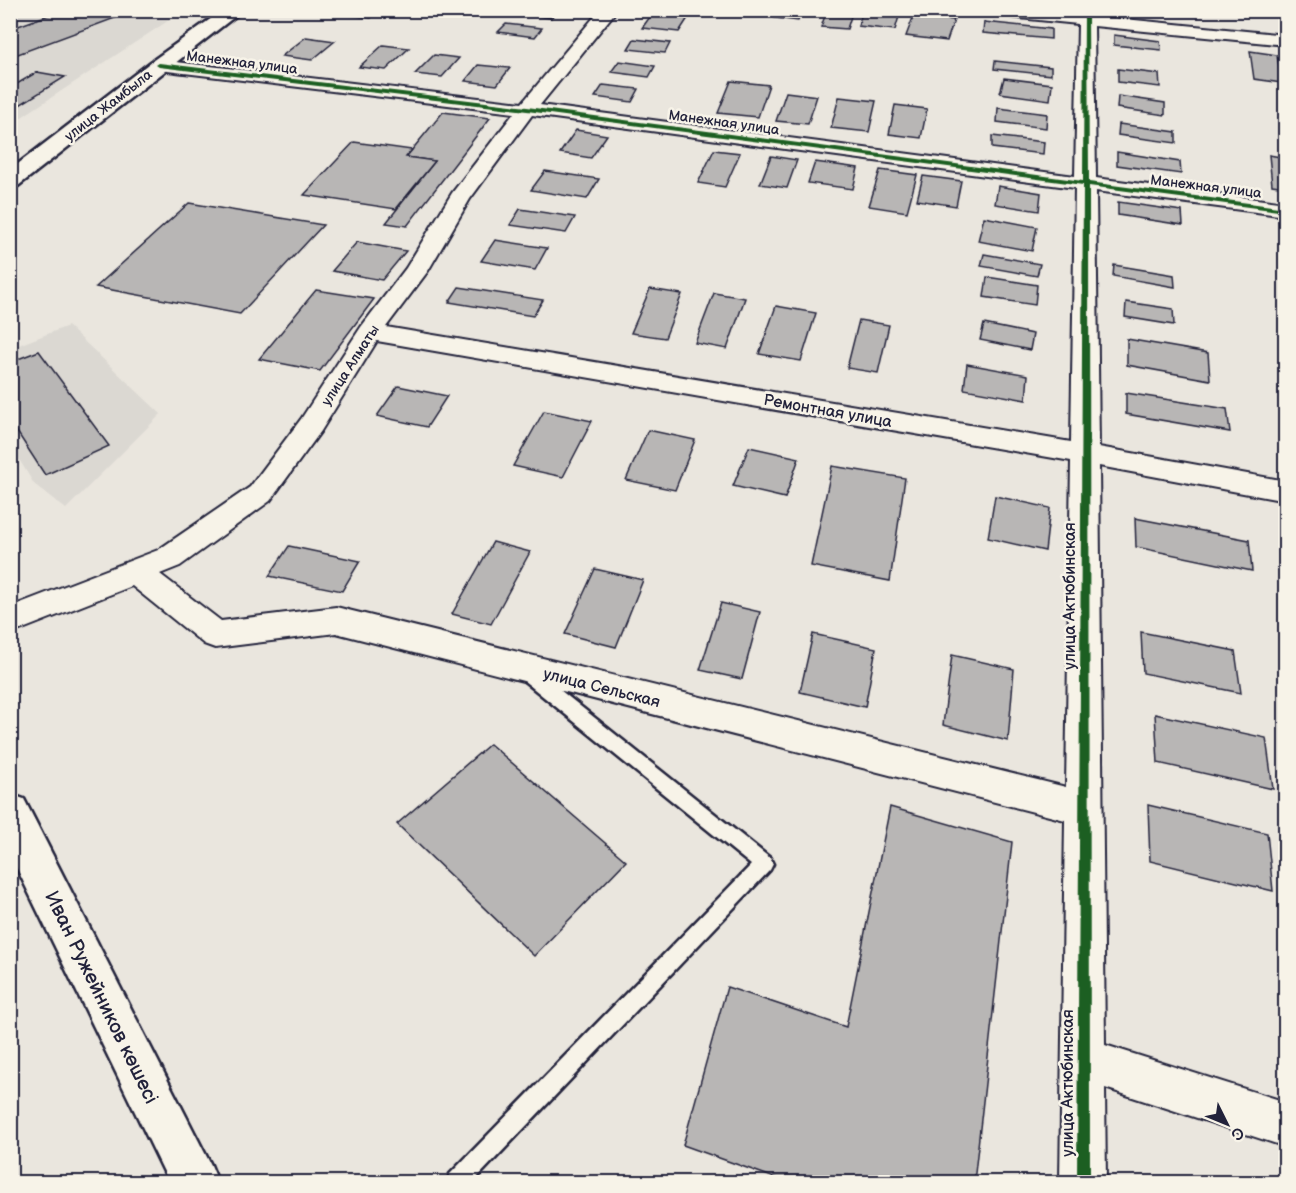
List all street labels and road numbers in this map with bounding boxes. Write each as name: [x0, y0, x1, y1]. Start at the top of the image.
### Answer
street label: Манежная улица: [185, 47, 299, 78]
street label: улица Жамбыла: [61, 66, 156, 145]
street label: Манежная улица: [667, 106, 781, 139]
street label: Манежная улица: [1149, 171, 1263, 202]
street label: улица Алматы: [318, 322, 383, 409]
street label: Ремонтная улица: [762, 391, 894, 432]
street label: улица Актюбинская: [1061, 522, 1080, 670]
street label: улица Сельская: [541, 665, 662, 712]
street label: Иван Ружейников көшесі: [39, 887, 163, 1108]
street label: улица Актюбинская: [1059, 1009, 1078, 1157]

